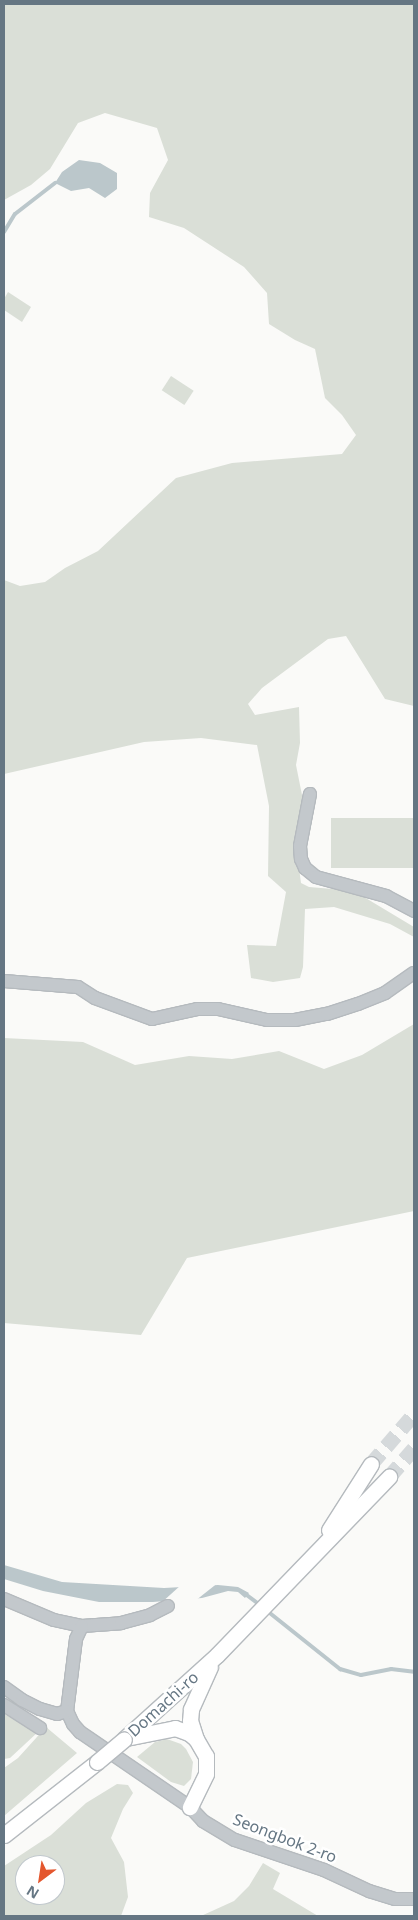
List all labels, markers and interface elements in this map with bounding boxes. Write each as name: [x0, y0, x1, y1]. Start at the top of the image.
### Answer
street label: Domachi-ro: [124, 1667, 202, 1741]
street label: Seongbok 2-ro: [230, 1809, 340, 1867]
north arrow: [15, 1855, 65, 1905]
text: N: [23, 1881, 42, 1904]

